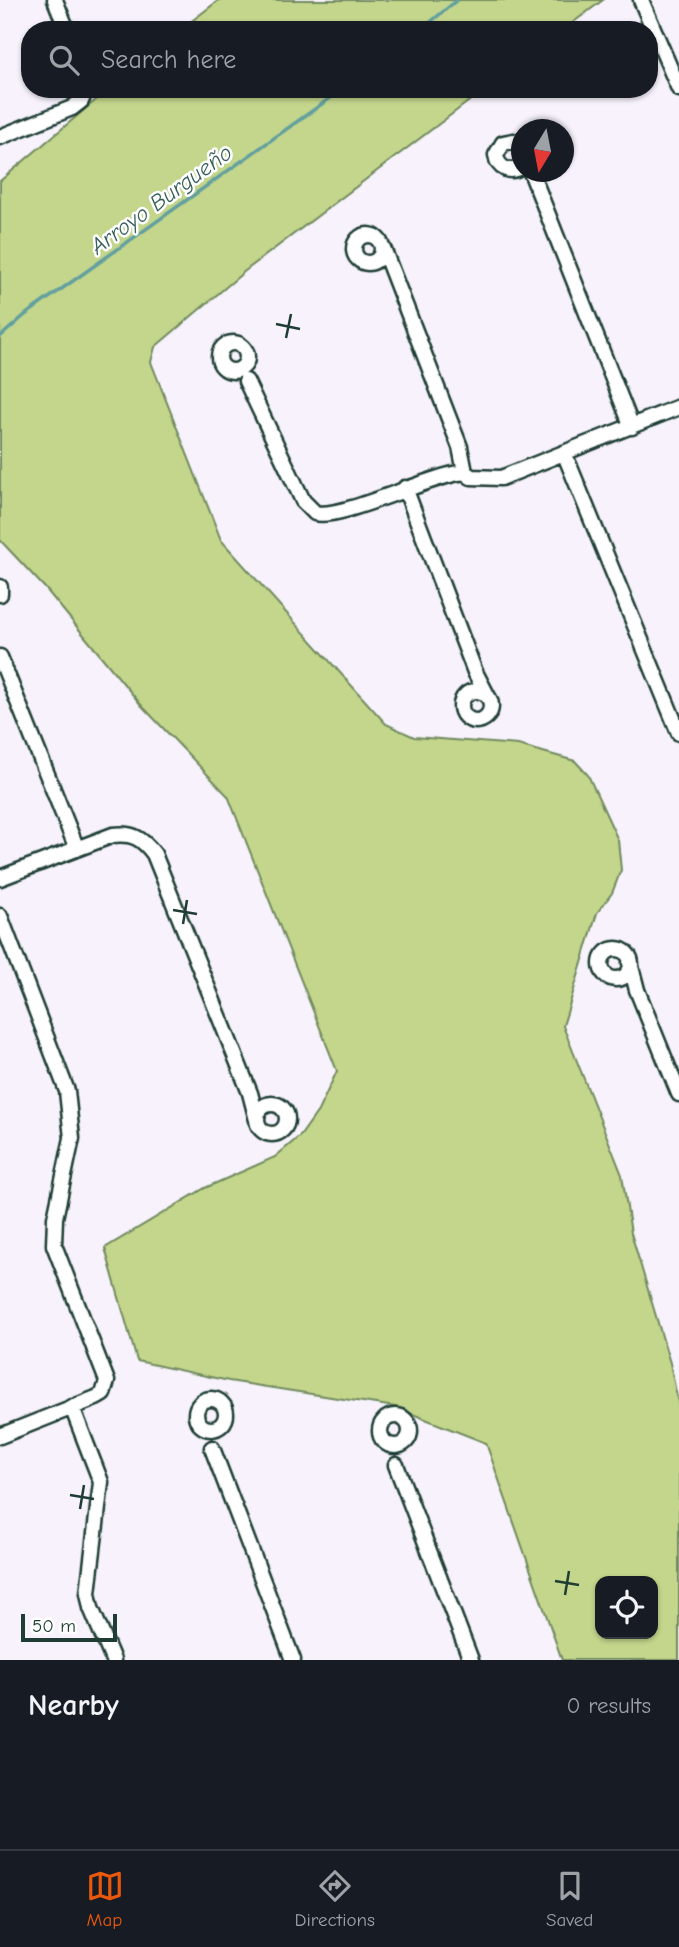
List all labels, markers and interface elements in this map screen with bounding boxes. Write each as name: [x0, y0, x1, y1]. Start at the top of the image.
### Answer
search box: [21, 21, 658, 98]
icon: search: [45, 41, 83, 79]
text: Search here: [101, 45, 236, 75]
north arrow: [511, 119, 574, 182]
water label: Arroyo Burgueño: [84, 139, 237, 260]
map controls: [595, 1576, 658, 1639]
button: locate: [595, 1576, 658, 1639]
scale bar: [21, 1611, 117, 1643]
text: 50 m: [32, 1615, 76, 1637]
text: Nearby: [28, 1688, 119, 1723]
text: 0 results: [567, 1692, 651, 1719]
tab: Map: [86, 1867, 124, 1931]
tab: Directions: [295, 1867, 375, 1931]
tab: Saved: [546, 1867, 593, 1931]

